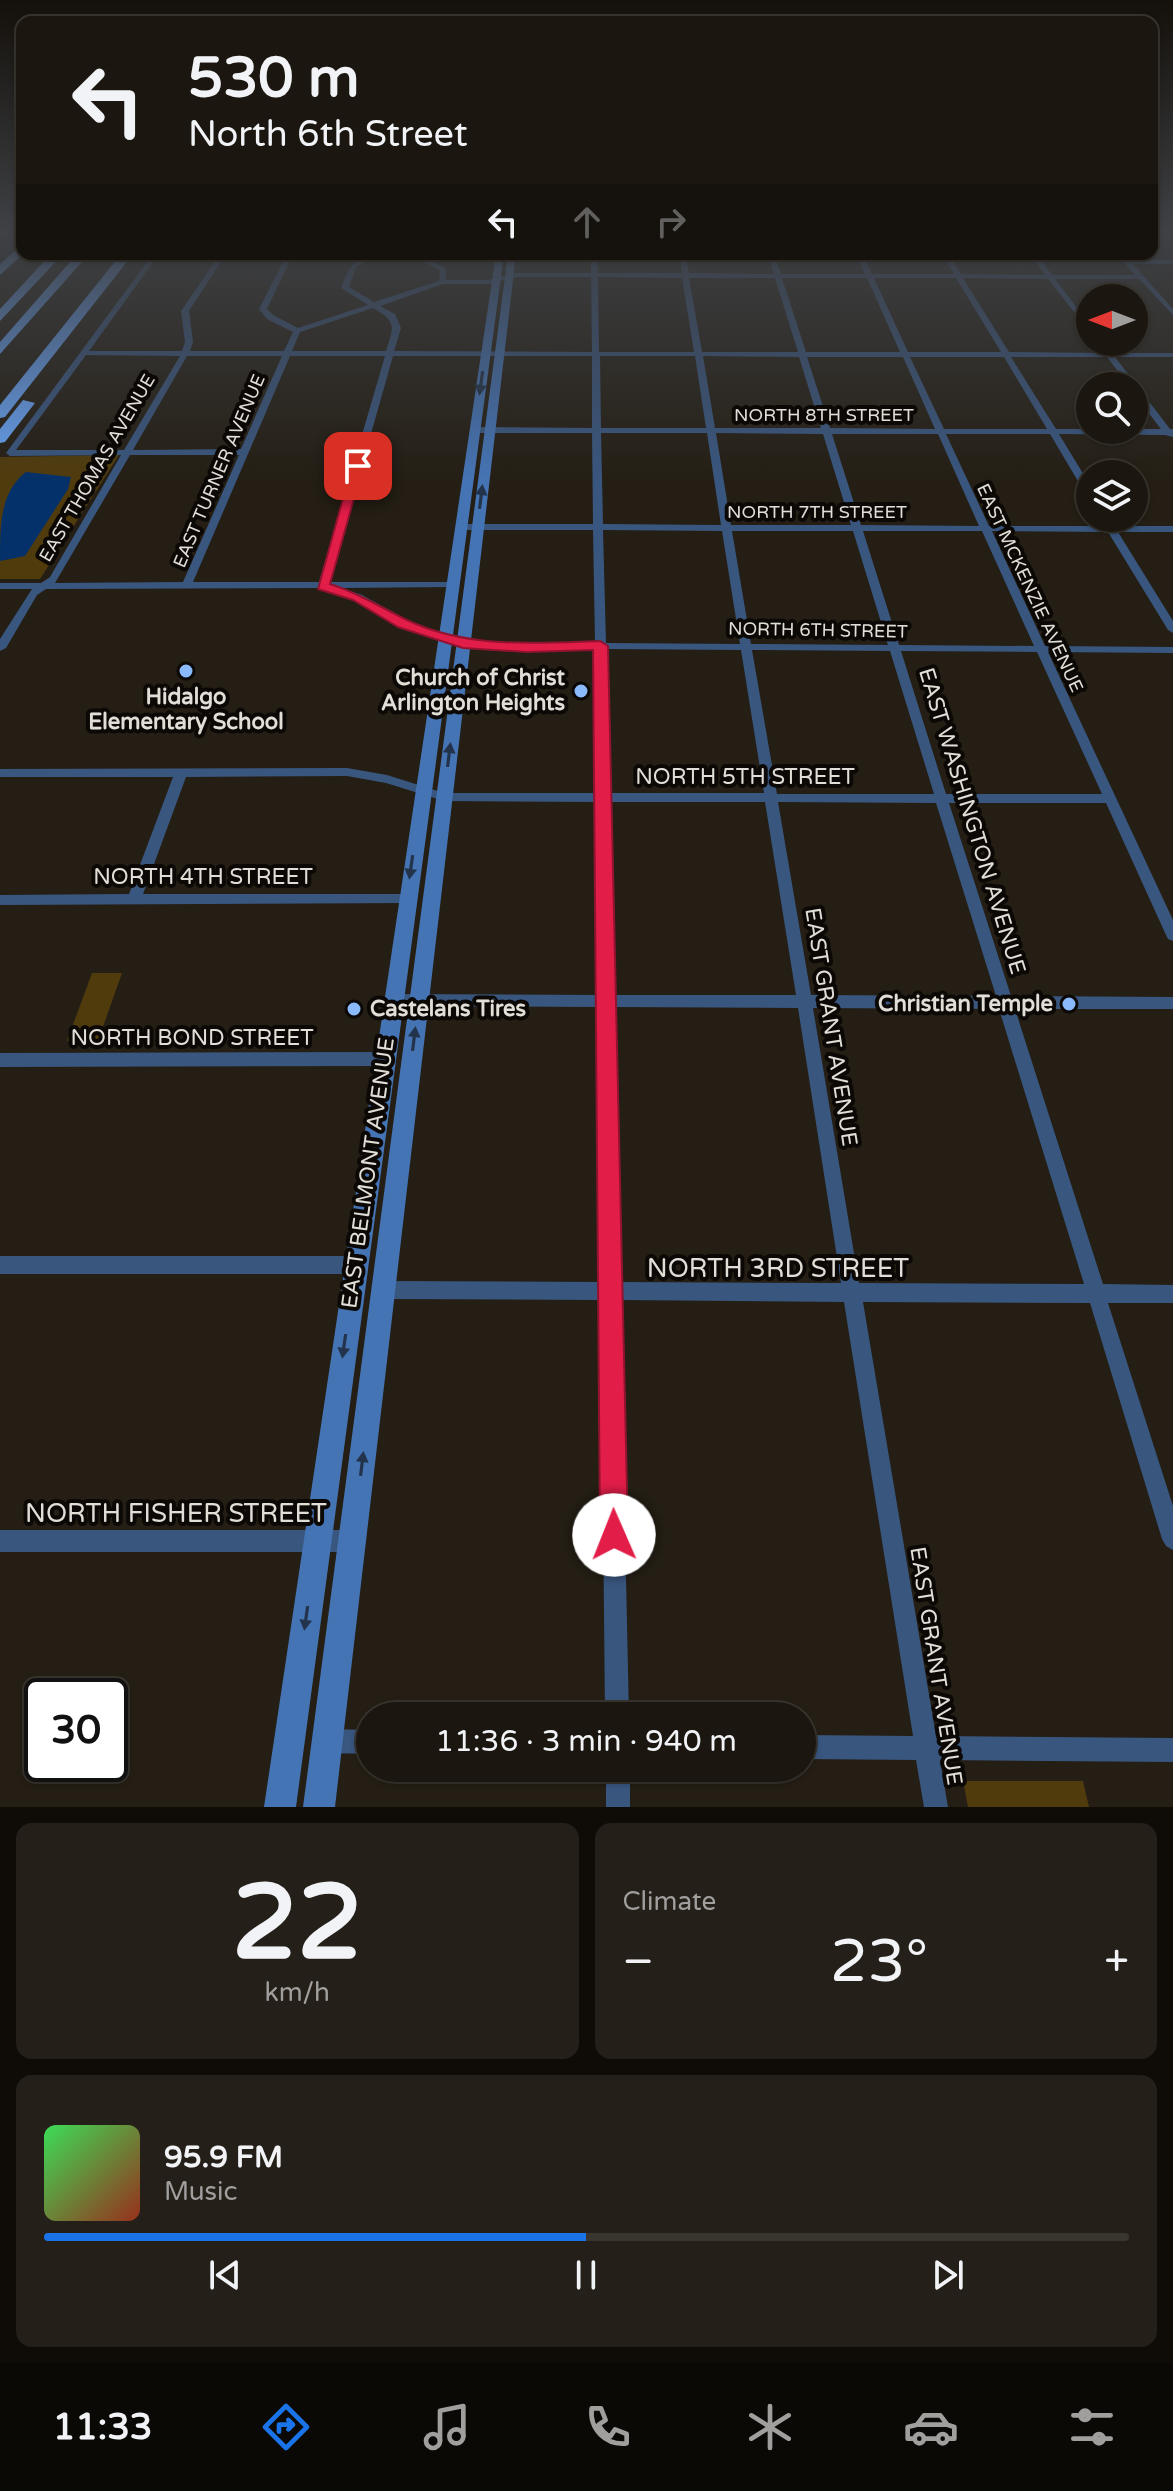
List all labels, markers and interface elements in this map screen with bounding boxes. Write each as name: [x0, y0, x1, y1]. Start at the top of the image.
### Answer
text: 530 m: [188, 45, 359, 112]
icon: left: [56, 48, 160, 152]
text: North 6th Street: [188, 113, 468, 156]
icon: left: [481, 200, 525, 244]
icon: ahead: [565, 200, 609, 244]
icon: right: [649, 200, 693, 244]
north arrow: [1076, 284, 1148, 356]
map controls: [1076, 284, 1148, 532]
street label: EAST THOMAS AVENUE: [34, 370, 160, 566]
street label: EAST TURNER AVENUE: [168, 371, 270, 571]
one-way arrow: [474, 371, 487, 396]
button: search: [1076, 372, 1148, 444]
street label: NORTH 8TH STREET: [734, 404, 914, 426]
pin: [324, 432, 392, 500]
icon: arrive: [336, 444, 380, 488]
button: layers: [1076, 460, 1148, 532]
street label: EAST MCKENZIE AVENUE: [972, 480, 1088, 696]
one-way arrow: [475, 484, 488, 509]
street label: NORTH 7TH STREET: [727, 501, 907, 523]
street label: NORTH 6TH STREET: [728, 617, 908, 643]
marker: Hidalgo Elementary School: [177, 662, 195, 680]
place label: Church of Christ Arlington Heights: [381, 665, 566, 716]
street label: EAST WASHINGTON AVENUE: [913, 665, 1031, 977]
marker: Church of Christ Arlington Heights: [572, 682, 590, 700]
place label: Hidalgo Elementary School: [88, 684, 284, 735]
one-way arrow: [443, 742, 456, 767]
street label: NORTH 5TH STREET: [635, 764, 855, 790]
one-way arrow: [404, 855, 417, 880]
street label: NORTH 4TH STREET: [93, 864, 313, 890]
street label: EAST GRANT AVENUE: [799, 906, 863, 1148]
place label: Christian Temple: [878, 991, 1053, 1017]
marker: Christian Temple: [1060, 995, 1078, 1013]
place label: Castelans Tires: [370, 996, 527, 1022]
marker: Castelans Tires: [345, 1000, 363, 1018]
street label: NORTH BOND STREET: [70, 1025, 314, 1051]
one-way arrow: [408, 1026, 421, 1051]
street label: EAST BELMONT AVENUE: [336, 1036, 400, 1310]
street label: NORTH 3RD STREET: [647, 1253, 909, 1284]
one-way arrow: [337, 1334, 350, 1359]
one-way arrow: [355, 1451, 368, 1476]
position arrow: [572, 1493, 656, 1577]
street label: NORTH FISHER STREET: [25, 1498, 327, 1529]
street label: EAST GRANT AVENUE: [904, 1545, 968, 1787]
one-way arrow: [299, 1606, 312, 1631]
speed limit sign: 30: [24, 1678, 128, 1782]
text: 11:36 · 3 min · 940 m: [435, 1723, 737, 1760]
text: 22: [232, 1862, 363, 1987]
text: Climate: [623, 1886, 716, 1917]
text: 23°: [830, 1926, 928, 1998]
text: −: [623, 1936, 654, 1989]
text: +: [1104, 1936, 1129, 1989]
text: km/h: [265, 1977, 330, 2008]
text: 95.9 FM: [164, 2139, 283, 2176]
text: Music: [164, 2176, 237, 2207]
icon: previous: [203, 2253, 247, 2297]
icon: pause: [564, 2253, 608, 2297]
icon: next: [926, 2253, 970, 2297]
icon: directions: [258, 2399, 314, 2455]
icon: music: [419, 2399, 475, 2455]
icon: phone: [580, 2399, 636, 2455]
icon: climate: [742, 2399, 798, 2455]
icon: car: [903, 2399, 959, 2455]
icon: filters: [1064, 2399, 1120, 2455]
text: 11:33: [53, 2406, 152, 2449]

